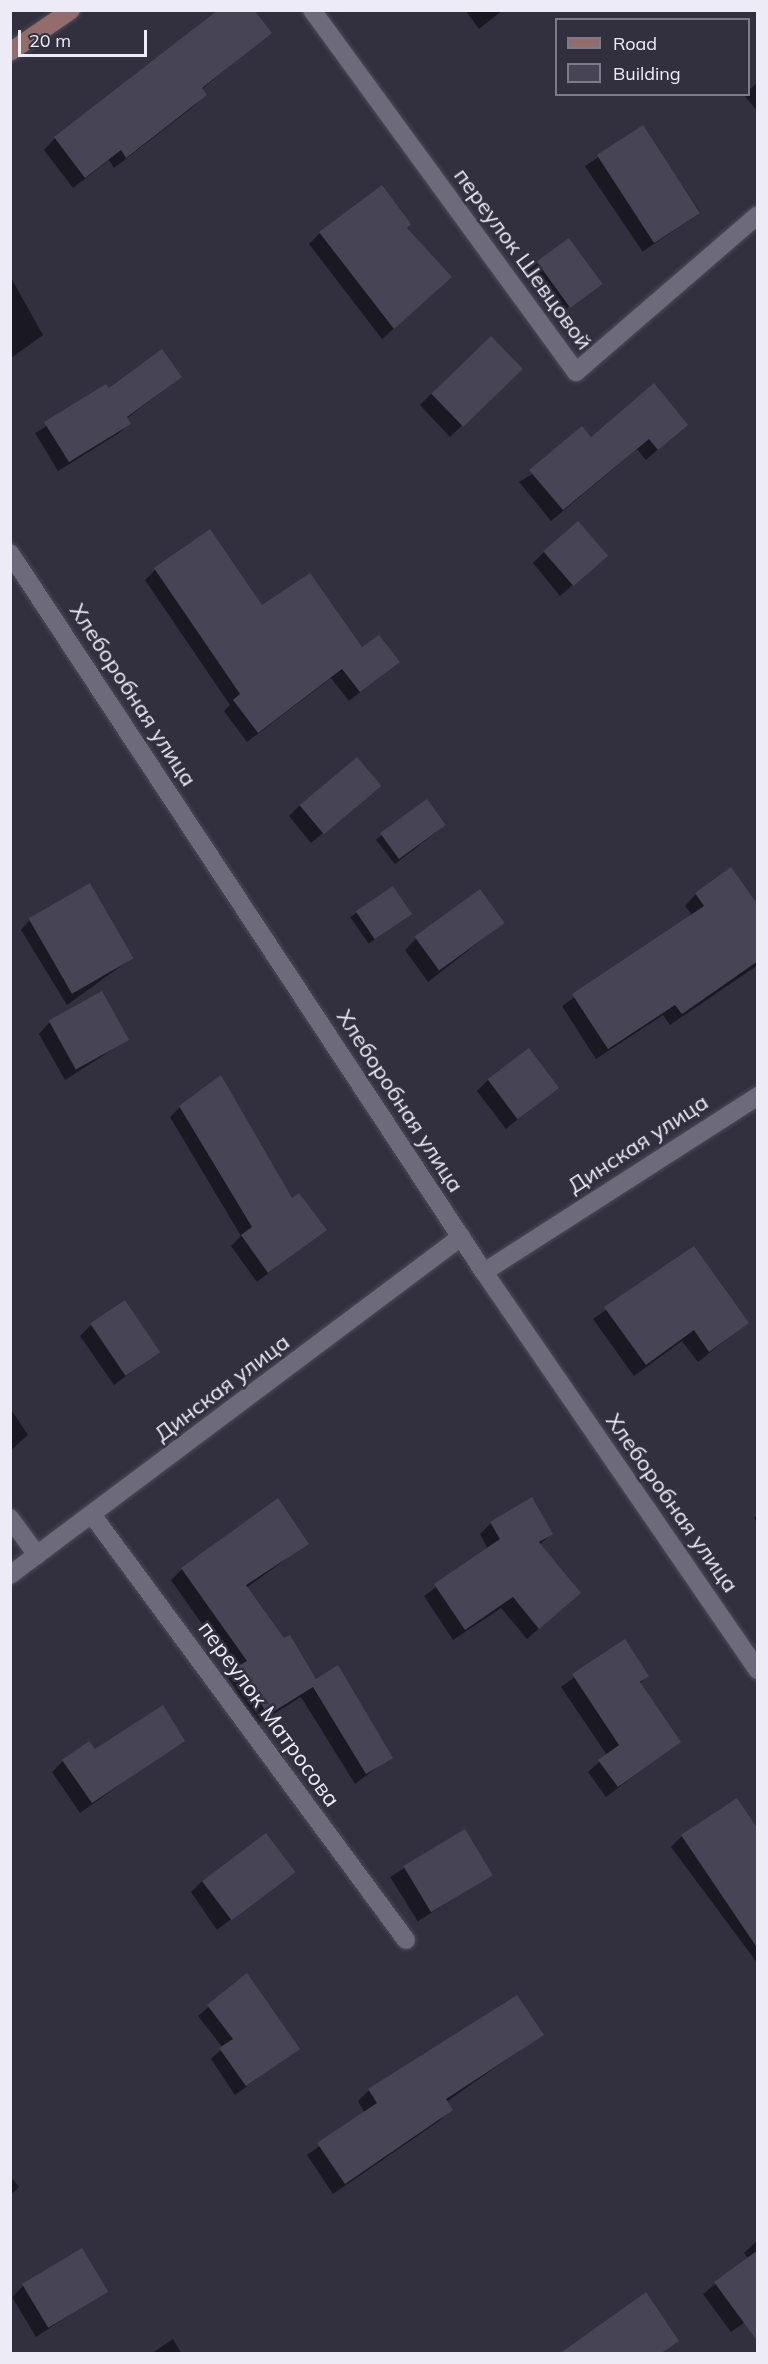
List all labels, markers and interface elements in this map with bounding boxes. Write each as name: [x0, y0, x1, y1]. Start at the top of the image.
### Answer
scale bar: [21, 18, 150, 56]
legend: [555, 18, 750, 96]
text: 20 m: [29, 29, 71, 52]
text: Road: [613, 32, 657, 55]
text: Building: [613, 62, 681, 85]
street label: переулок Шевцовой: [448, 163, 598, 355]
street label: Хлеборобная улица: [64, 599, 202, 791]
street label: Хлеборобная улица: [331, 1005, 469, 1197]
street label: Динская улица: [563, 1089, 713, 1199]
street label: Динская улица: [149, 1329, 295, 1447]
street label: Хлеборобная улица: [600, 1408, 744, 1598]
street label: переулок Матросова: [193, 1616, 345, 1812]

